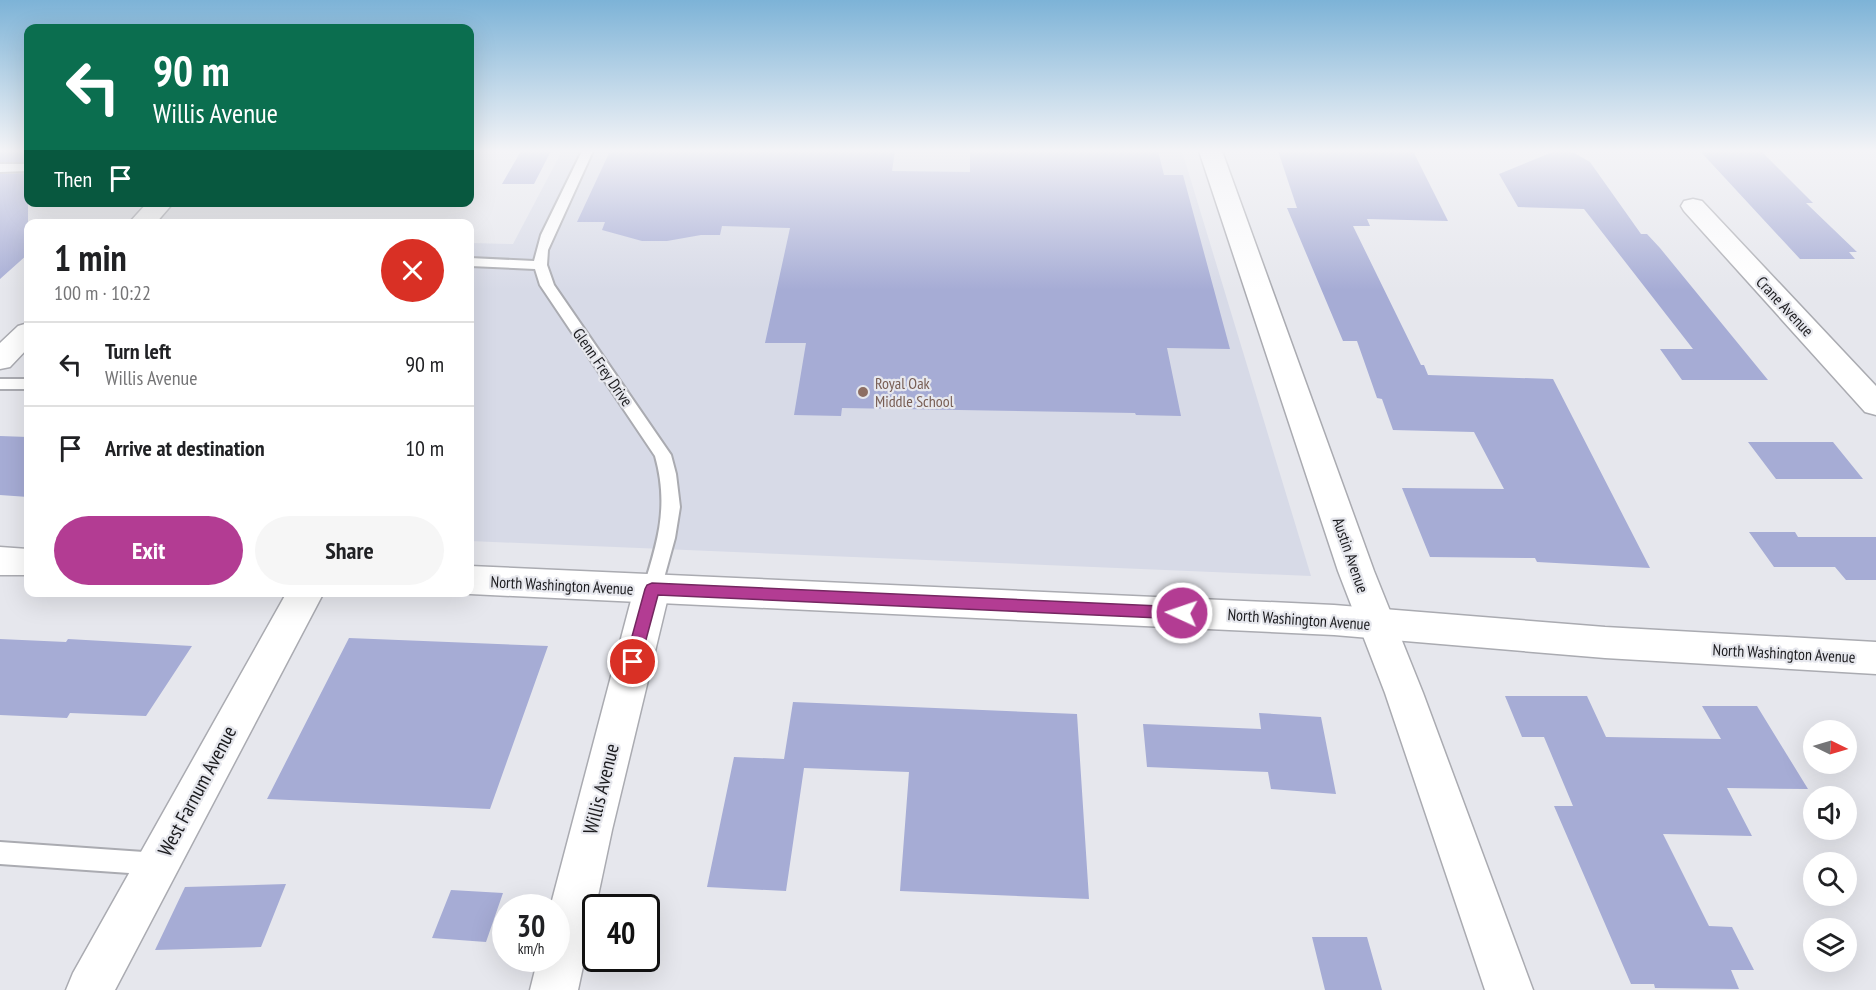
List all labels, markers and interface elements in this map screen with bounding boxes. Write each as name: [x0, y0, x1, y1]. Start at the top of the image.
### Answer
text: 90 m: [153, 43, 230, 98]
icon: left: [54, 48, 132, 126]
text: Willis Avenue: [153, 96, 278, 130]
icon: arrive: [104, 162, 137, 195]
text: Then: [54, 165, 92, 193]
text: 1 min: [54, 234, 127, 281]
button: close: [381, 239, 444, 302]
street label: Crane Avenue: [1752, 272, 1818, 340]
text: 100 m · 10:22: [54, 280, 151, 306]
street label: Glenn Frey Drive: [569, 324, 637, 410]
text: Turn left: [105, 337, 171, 365]
icon: left: [54, 348, 87, 381]
text: 90 m: [405, 350, 444, 378]
text: Willis Avenue: [105, 365, 197, 391]
place label: Royal Oak Middle School: [875, 373, 954, 411]
marker: Royal Oak Middle School: [856, 385, 870, 399]
icon: arrive: [54, 432, 87, 465]
text: Arrive at destination: [105, 434, 265, 462]
text: 10 m: [405, 434, 444, 462]
street label: Austin Avenue: [1329, 515, 1373, 595]
button: Exit: [54, 516, 243, 585]
button: Share: [255, 516, 444, 585]
street label: North Washington Avenue: [490, 571, 634, 599]
position arrow: [1150, 581, 1214, 645]
street label: North Washington Avenue: [1227, 604, 1371, 634]
pin: [607, 636, 658, 687]
street label: North Washington Avenue: [1712, 639, 1856, 667]
icon: arrive: [616, 645, 649, 678]
north arrow: [1803, 720, 1857, 774]
map controls: [1803, 720, 1857, 972]
street label: West Farnum Avenue: [152, 721, 242, 861]
street label: Willis Avenue: [577, 741, 625, 837]
button: sound: [1803, 786, 1857, 840]
button: search: [1803, 852, 1857, 906]
speed limit sign: 40: [582, 894, 660, 972]
text: 30: [517, 906, 545, 945]
button: layers: [1803, 918, 1857, 972]
text: km/h: [518, 939, 544, 958]

